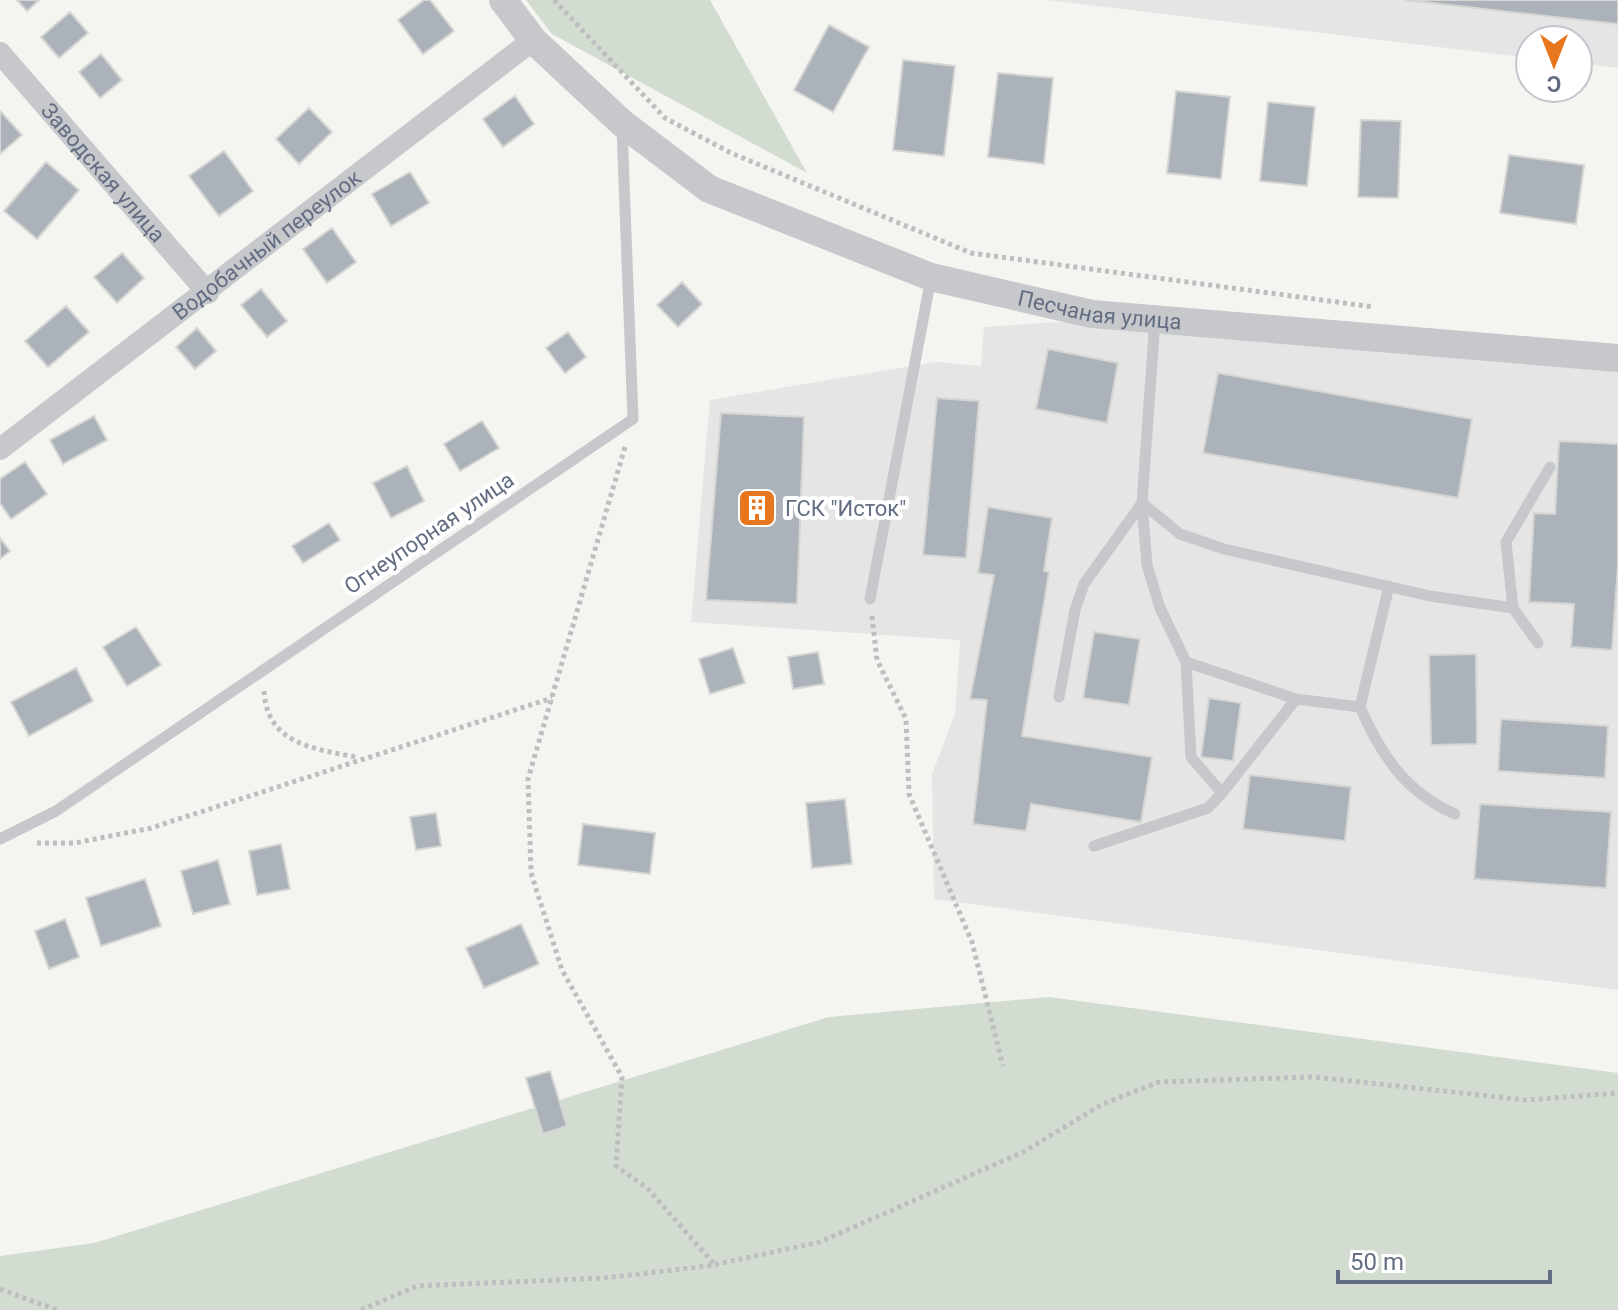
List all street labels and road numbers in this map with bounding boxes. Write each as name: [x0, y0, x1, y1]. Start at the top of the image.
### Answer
street label: Заводская улица: [36, 98, 171, 247]
street label: Водобачный переулок: [167, 164, 366, 325]
street label: Песчаная улица: [1016, 285, 1183, 334]
street label: Огнеупорная улица: [339, 467, 519, 599]

